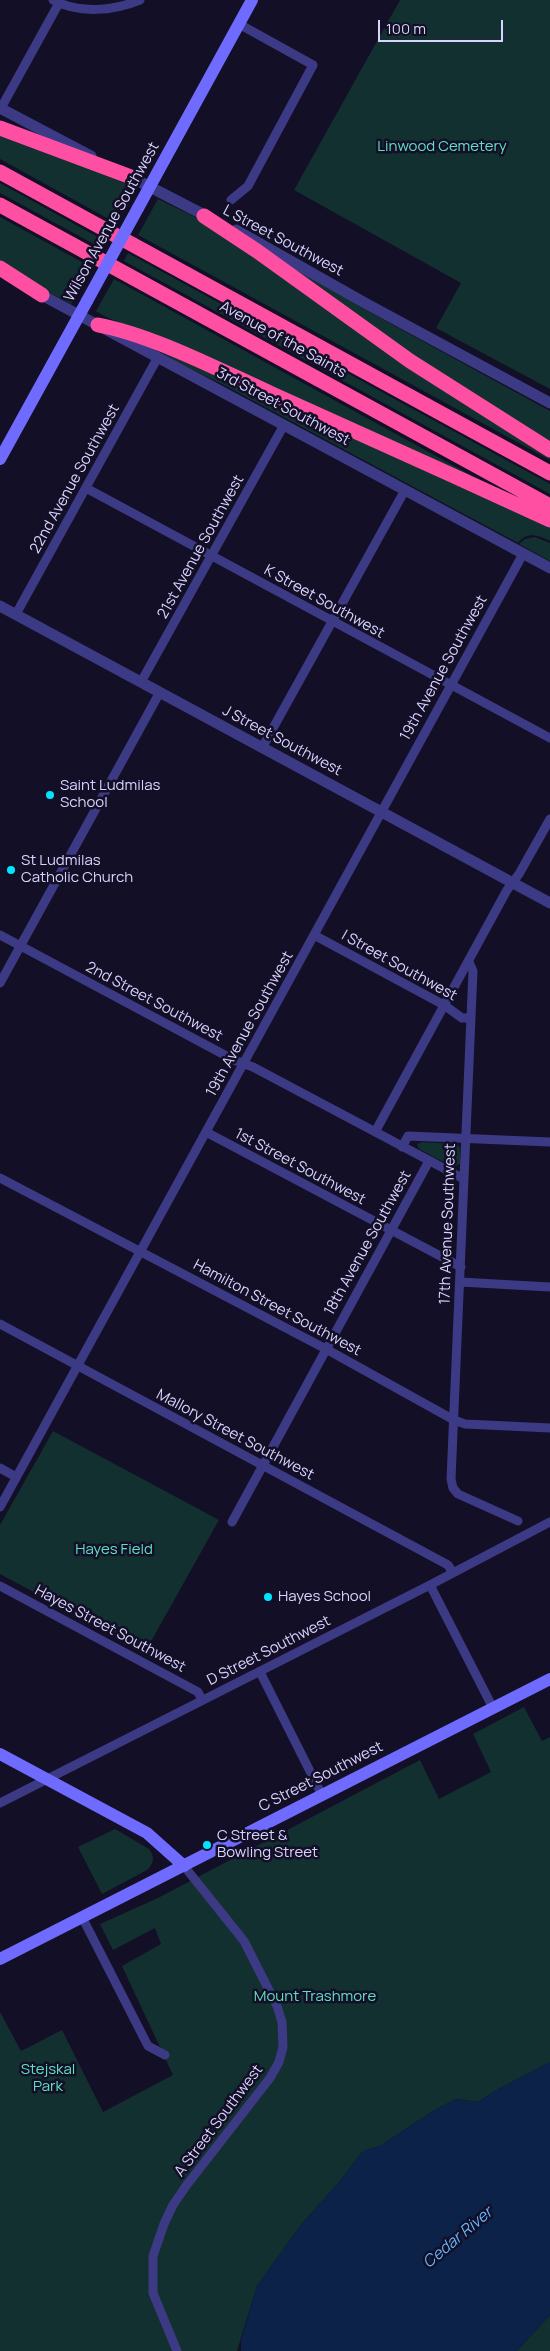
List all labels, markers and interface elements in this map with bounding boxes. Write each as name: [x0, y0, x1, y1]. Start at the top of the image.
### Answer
scale bar: [380, 10, 505, 42]
text: 100 m: [386, 18, 426, 39]
park label: Linwood Cemetery: [377, 138, 507, 156]
street label: Wilson Avenue Southwest: [61, 139, 163, 305]
street label: L Street Southwest: [220, 202, 346, 280]
street label: Avenue of the Saints: [216, 298, 350, 382]
street label: 3rd Street Southwest: [213, 364, 353, 450]
street label: 22nd Avenue Southwest: [26, 401, 124, 557]
street label: 21st Avenue Southwest: [154, 472, 248, 622]
street label: K Street Southwest: [261, 561, 387, 643]
street label: 19th Avenue Southwest: [397, 592, 491, 744]
street label: J Street Southwest: [219, 702, 345, 780]
place label: Saint Ludmilas School: [60, 777, 160, 812]
marker: Saint Ludmilas School: [44, 789, 56, 801]
place label: St Ludmilas Catholic Church: [21, 852, 133, 887]
marker: St Ludmilas Catholic Church: [5, 864, 17, 876]
street label: I Street Southwest: [338, 927, 460, 1005]
street label: 19th Avenue Southwest: [203, 948, 297, 1100]
street label: 2nd Street Southwest: [83, 958, 225, 1046]
street label: 1st Street Southwest: [231, 1125, 369, 1209]
street label: 17th Avenue Southwest: [436, 1143, 460, 1305]
street label: 18th Avenue Southwest: [321, 1168, 415, 1318]
street label: Hamilton Street Southwest: [190, 1256, 364, 1360]
street label: Mallory Street Southwest: [153, 1386, 317, 1484]
park label: Hayes Field: [75, 1541, 153, 1559]
street label: Hayes Street Southwest: [31, 1582, 189, 1676]
place label: Hayes School: [278, 1588, 371, 1606]
marker: Hayes School: [262, 1591, 274, 1603]
street label: D Street Southwest: [204, 1612, 334, 1690]
street label: C Street Southwest: [256, 1738, 386, 1816]
place label: C Street & Bowling Street: [217, 1827, 318, 1862]
marker: C Street & Bowling Street: [201, 1839, 213, 1851]
park label: Mount Trashmore: [254, 1988, 376, 2006]
park label: Stejskal Park: [21, 2061, 75, 2096]
street label: A Street Southwest: [171, 2062, 267, 2180]
water label: Cedar River: [419, 2203, 497, 2273]

